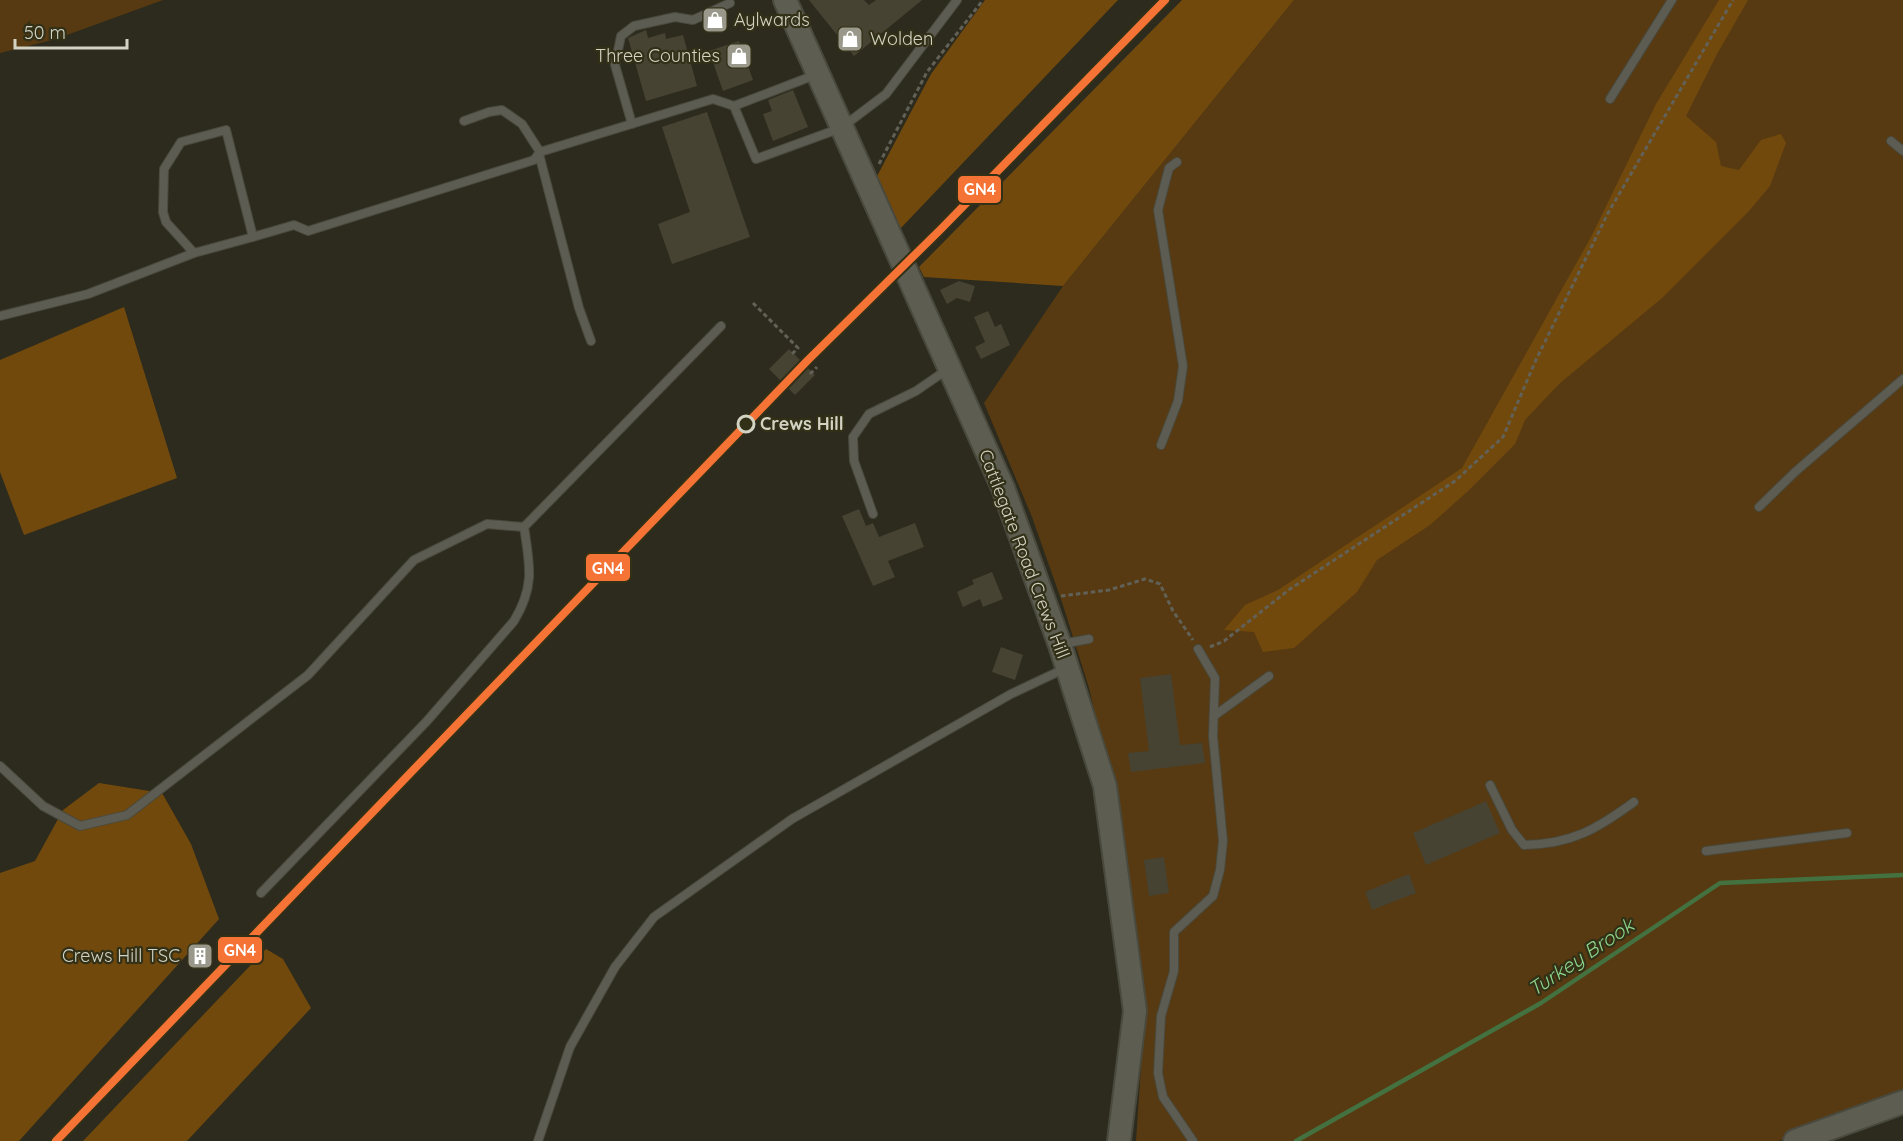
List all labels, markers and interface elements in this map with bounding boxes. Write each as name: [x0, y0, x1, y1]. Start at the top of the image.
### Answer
shop icon: Aylwards: [700, 5, 730, 35]
place label: Aylwards: [734, 8, 810, 31]
scale bar: [15, 12, 128, 50]
text: 50 m: [24, 21, 66, 44]
shop icon: Wolden: [835, 24, 865, 54]
place label: Wolden: [870, 27, 933, 50]
shop icon: Three Counties: [724, 41, 754, 71]
place label: Three Counties: [595, 44, 720, 67]
line badge: GN4: [957, 175, 1002, 204]
text: GN4: [964, 179, 997, 199]
place label: Crews Hill: [760, 412, 844, 435]
marker: Crews Hill: [737, 415, 755, 433]
street label: Cattlegate Road Crews Hill: [974, 446, 1075, 662]
line badge: GN4: [585, 553, 631, 582]
text: GN4: [592, 558, 625, 578]
water label: Turkey Brook: [1523, 911, 1640, 1001]
line badge: GN4: [217, 936, 263, 964]
text: GN4: [224, 940, 257, 960]
building icon: Crews Hill TSC: [185, 941, 215, 971]
place label: Crews Hill TSC: [62, 944, 180, 967]

